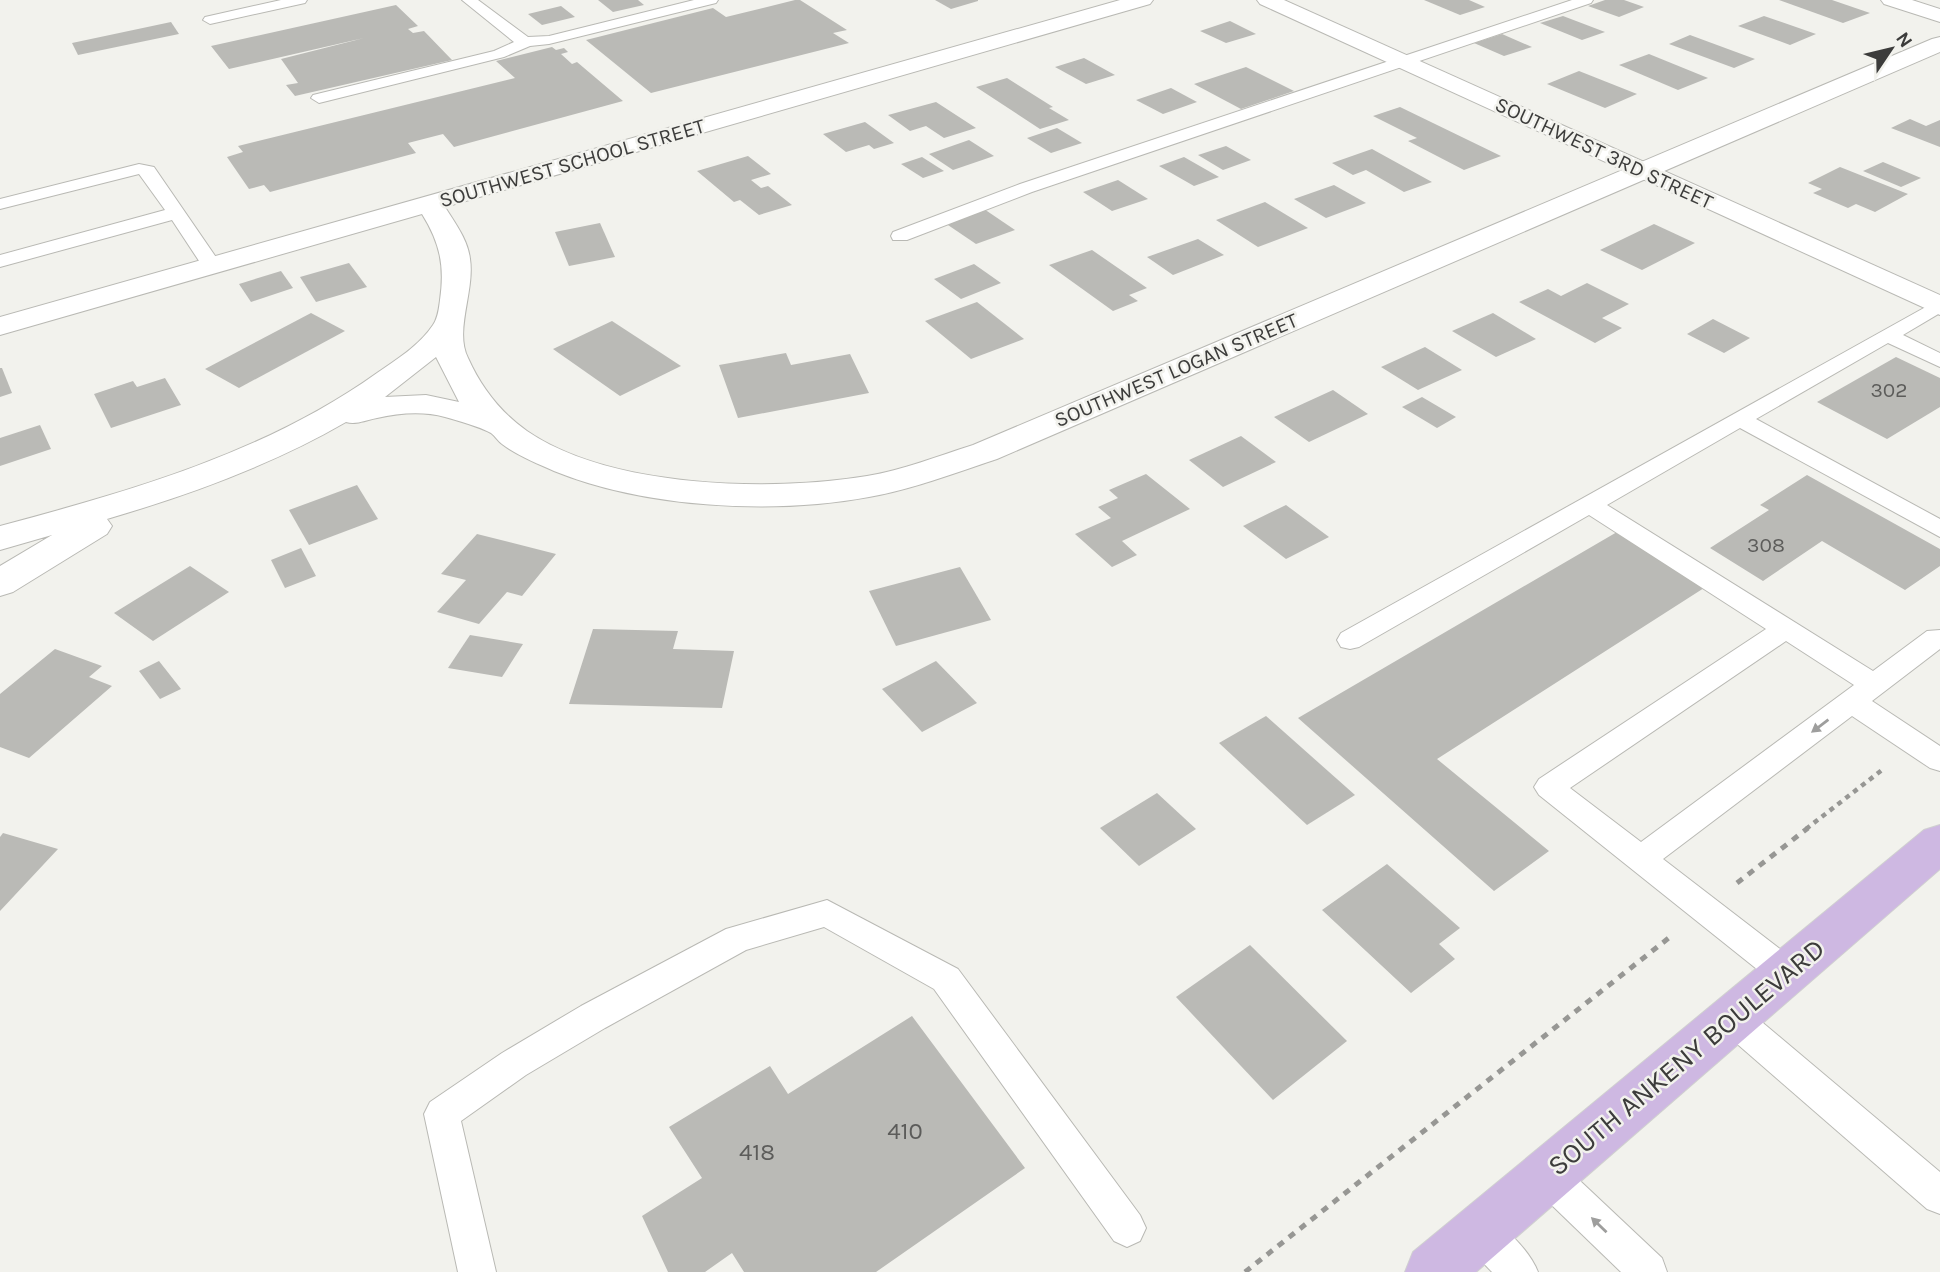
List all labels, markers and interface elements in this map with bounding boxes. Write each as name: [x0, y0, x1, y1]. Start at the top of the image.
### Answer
north arrow: [1856, 14, 1926, 84]
text: N: [1891, 28, 1917, 52]
street label: SOUTHWEST 3RD STREET: [1491, 92, 1717, 214]
street label: SOUTHWEST SCHOOL STREET: [437, 113, 708, 212]
street label: SOUTHWEST LOGAN STREET: [1051, 308, 1302, 432]
house number: 302: [1870, 378, 1908, 402]
house number: 308: [1747, 533, 1785, 557]
one-way arrow: [1811, 719, 1829, 733]
street label: SOUTH ANKENY BOULEVARD: [1541, 932, 1831, 1182]
house number: 410: [887, 1117, 923, 1145]
house number: 418: [739, 1138, 775, 1166]
one-way arrow: [1590, 1216, 1607, 1233]

